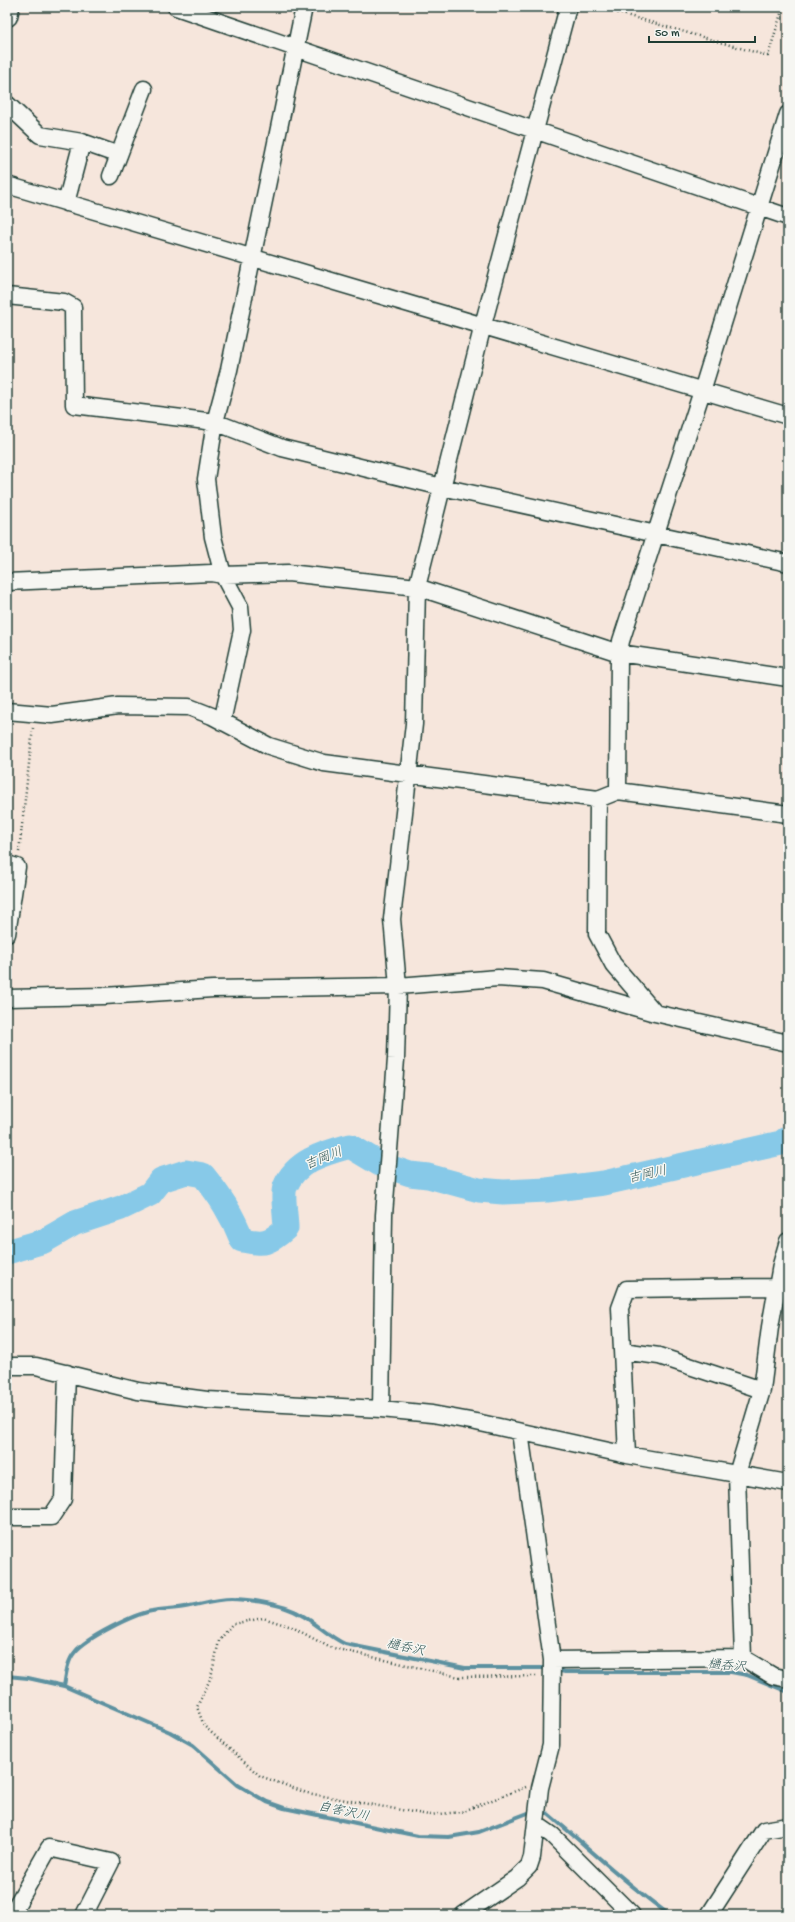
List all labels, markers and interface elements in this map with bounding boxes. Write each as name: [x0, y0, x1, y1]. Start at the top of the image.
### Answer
scale bar: [649, 18, 755, 44]
text: 50 m: [655, 27, 680, 41]
water label: 吉岡川: [303, 1144, 345, 1174]
water label: 吉岡川: [627, 1163, 668, 1187]
water label: 樋呑沢: [385, 1636, 427, 1660]
water label: 樋呑沢: [707, 1656, 748, 1676]
water label: 自害沢川: [316, 1799, 371, 1825]

